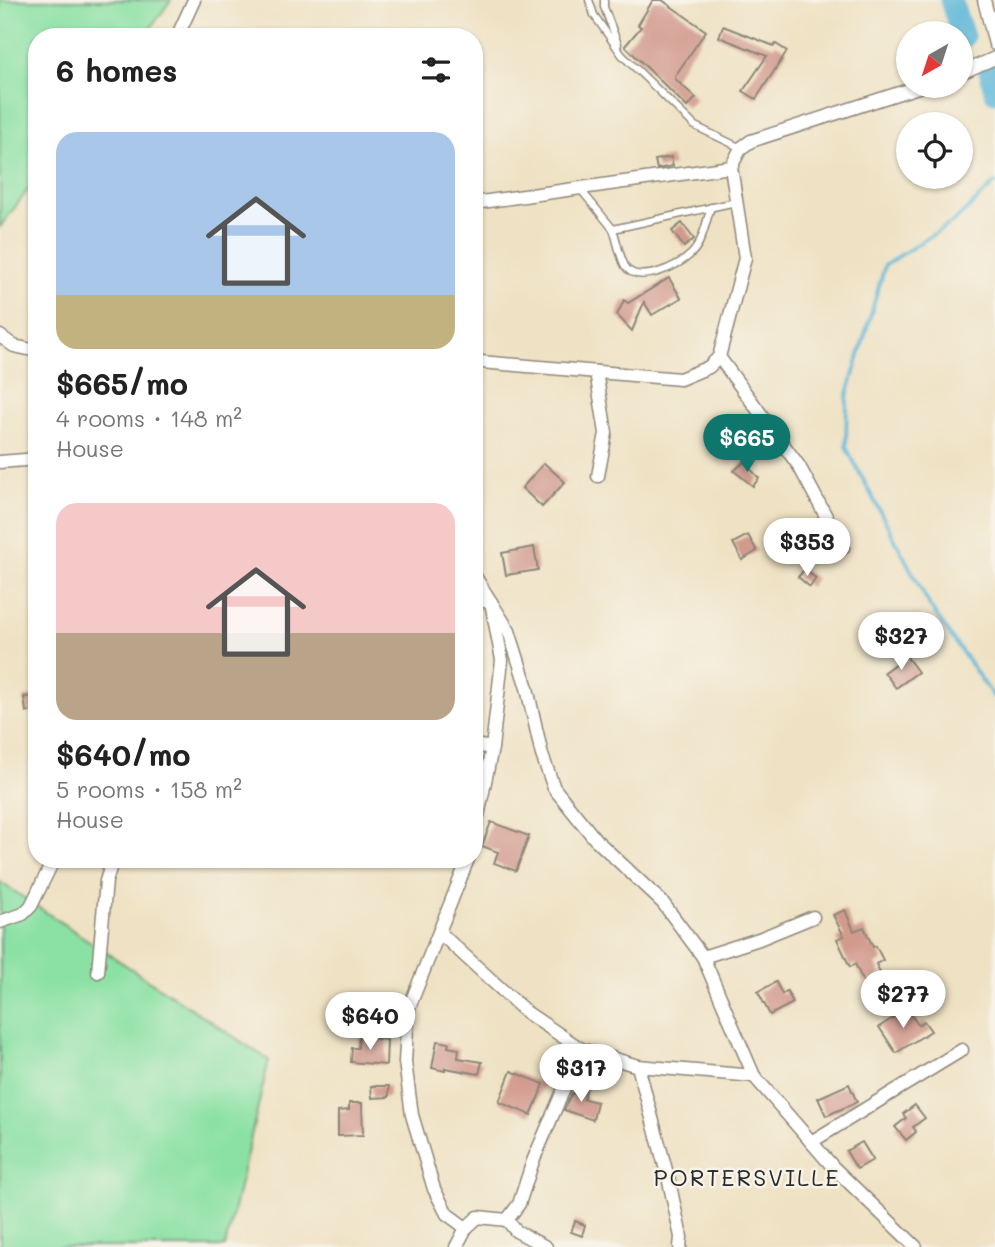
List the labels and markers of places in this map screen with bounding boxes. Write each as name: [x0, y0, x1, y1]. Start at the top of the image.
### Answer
pin: $665: [706, 414, 788, 474]
pin: $353: [766, 518, 848, 578]
pin: $327: [860, 612, 942, 672]
pin: $277: [862, 970, 944, 1030]
pin: $640: [329, 992, 411, 1052]
pin: $317: [540, 1044, 622, 1104]

